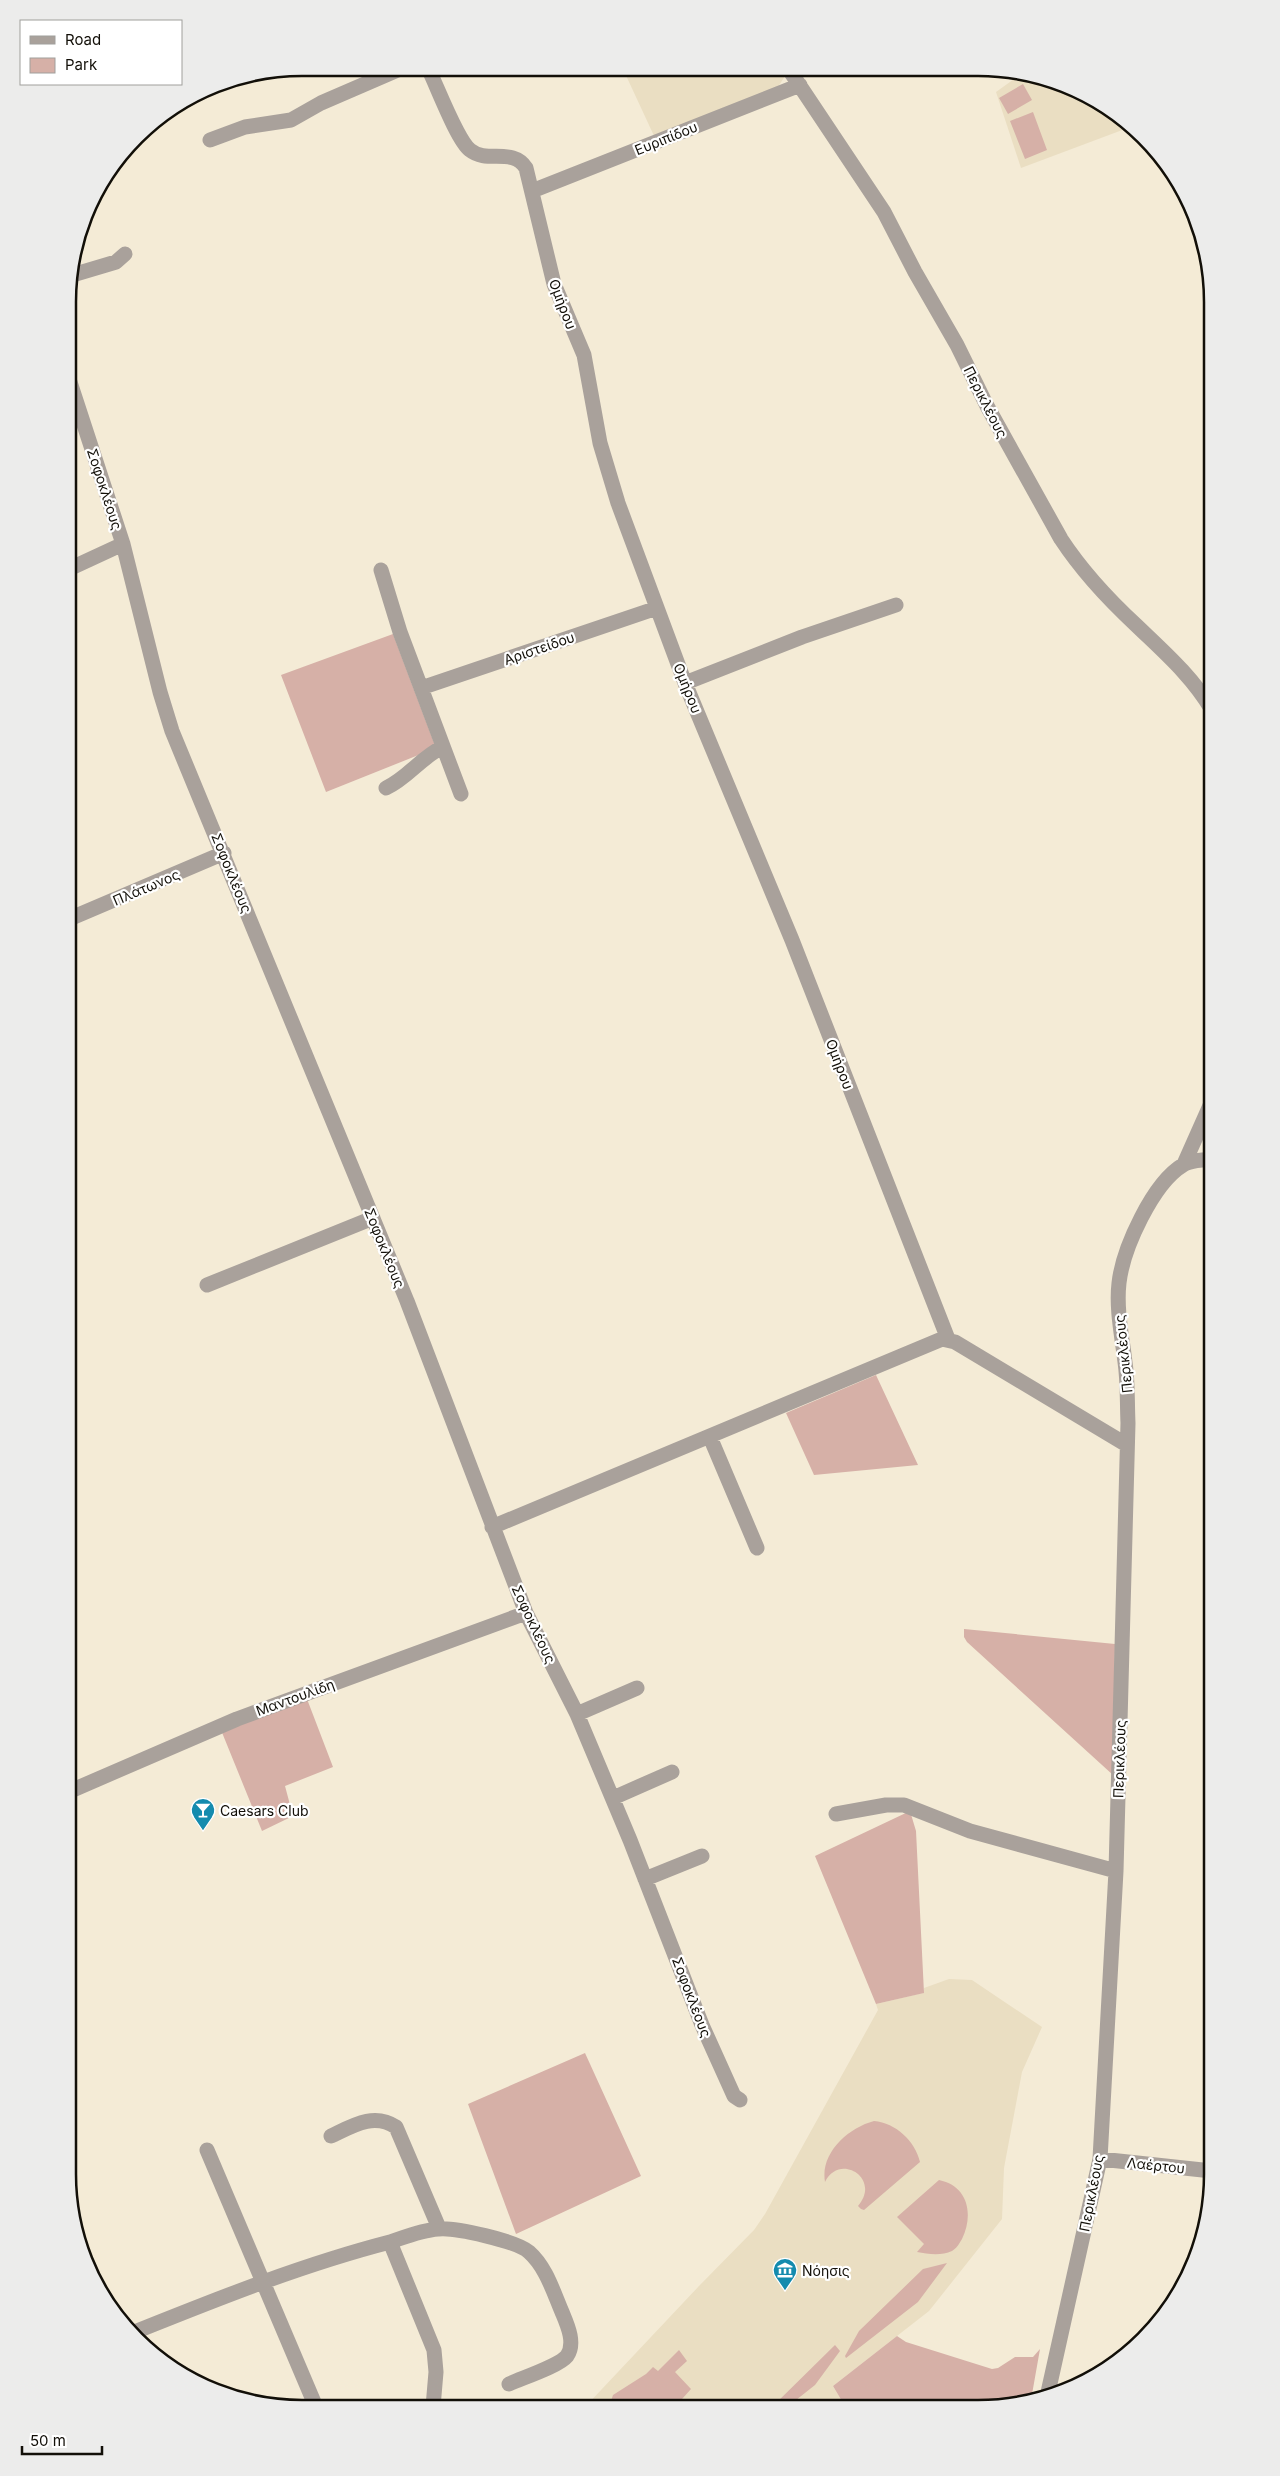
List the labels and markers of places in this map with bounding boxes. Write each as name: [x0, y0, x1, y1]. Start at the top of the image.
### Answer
bar icon: Caesars Club: [190, 1797, 216, 1831]
place label: Caesars Club: [220, 1802, 309, 1819]
museum icon: Νόησις: [772, 2257, 798, 2291]
place label: Νόησις: [802, 2262, 850, 2279]

